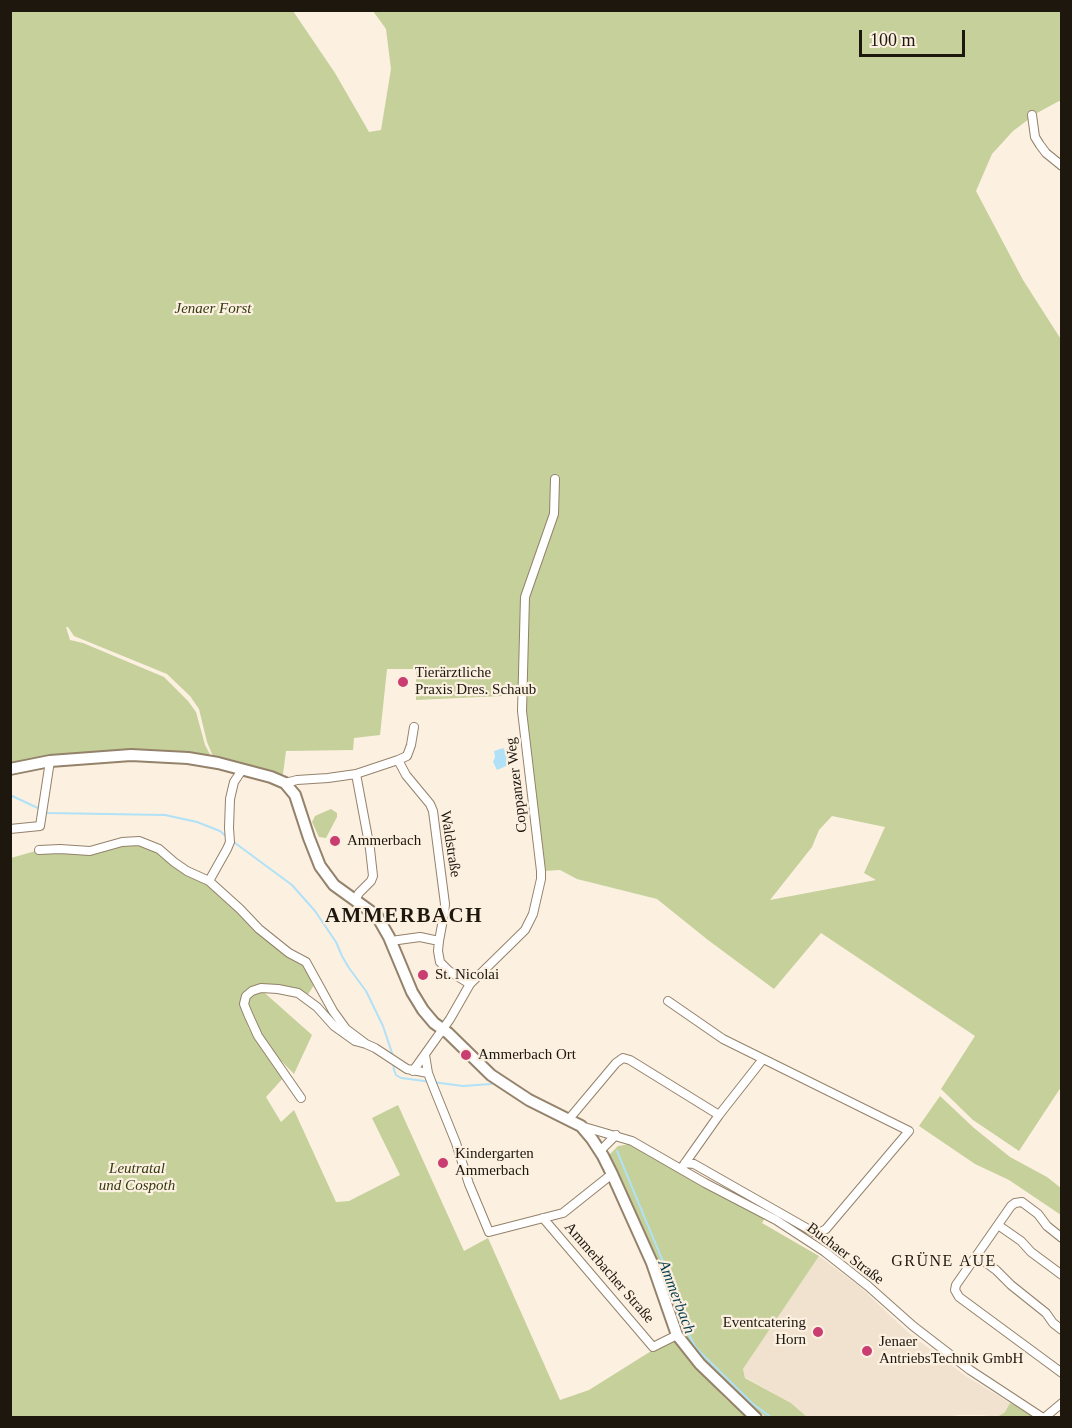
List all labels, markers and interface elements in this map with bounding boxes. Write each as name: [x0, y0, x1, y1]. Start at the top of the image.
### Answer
scale bar: [862, 18, 968, 56]
text: 100 m: [870, 30, 916, 50]
park label: Jenaer Forst: [174, 300, 252, 318]
place label: Tierärztliche Praxis Dres. Schaub: [415, 664, 536, 699]
marker: Tierärztliche Praxis Dres. Schaub: [396, 675, 410, 689]
street label: Coppanzer Weg: [502, 736, 532, 834]
street label: Waldstraße: [436, 809, 464, 879]
place label: Ammerbach: [347, 832, 421, 850]
marker: Ammerbach: [328, 834, 342, 848]
district label: AMMERBACH: [325, 904, 483, 930]
place label: St. Nicolai: [435, 966, 499, 984]
marker: St. Nicolai: [416, 968, 430, 982]
place label: Ammerbach Ort: [478, 1046, 576, 1064]
marker: Ammerbach Ort: [459, 1048, 473, 1062]
place label: Kindergarten Ammerbach: [455, 1145, 534, 1180]
marker: Kindergarten Ammerbach: [436, 1156, 450, 1170]
park label: Leutratal und Cospoth: [99, 1160, 175, 1195]
street label: Ammerbacher Straße: [560, 1219, 658, 1327]
street label: Buchaer Straße: [803, 1219, 887, 1289]
district label: GRÜNE AUE: [891, 1252, 997, 1272]
water label: Ammerbach: [653, 1257, 699, 1337]
place label: Eventcatering Horn: [723, 1314, 806, 1349]
marker: Eventcatering Horn: [811, 1325, 825, 1339]
place label: Jenaer AntriebsTechnik GmbH: [879, 1333, 1023, 1368]
marker: Jenaer AntriebsTechnik GmbH: [860, 1344, 874, 1358]

